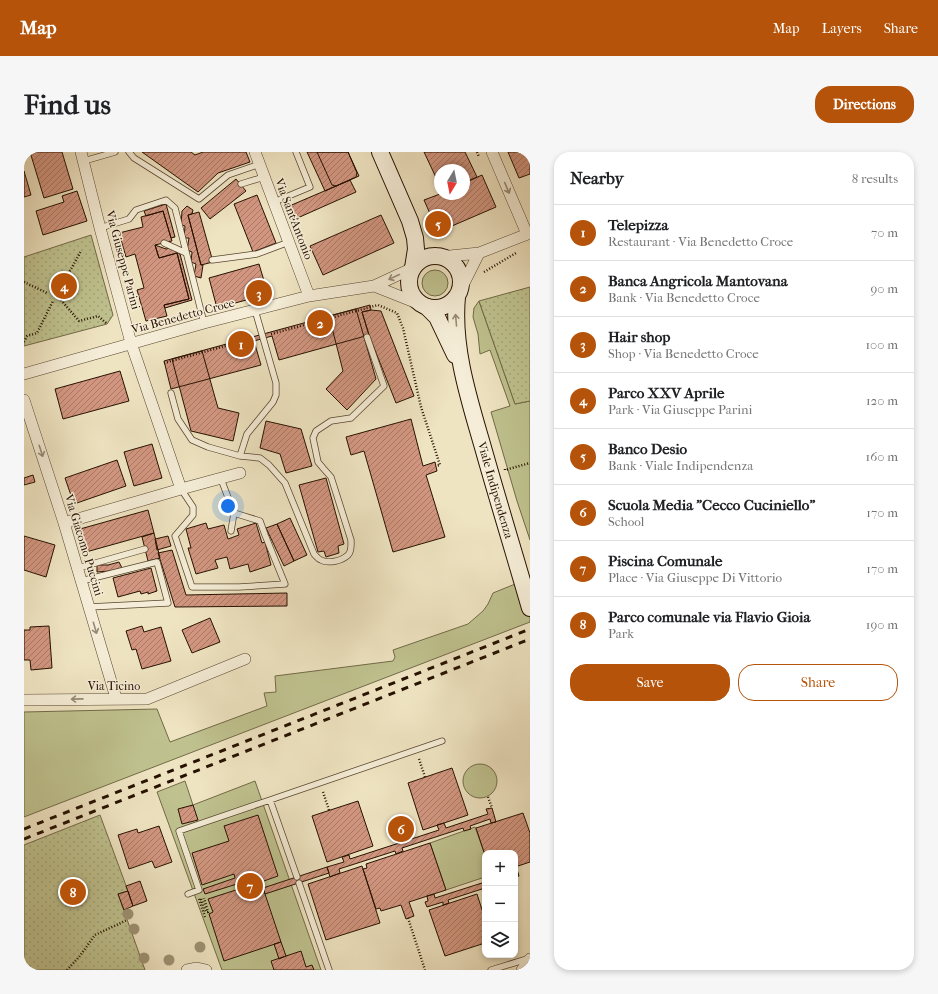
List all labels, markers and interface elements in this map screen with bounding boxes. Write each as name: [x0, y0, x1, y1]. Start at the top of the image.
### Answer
text: Map: [20, 17, 56, 39]
text: Map: [773, 20, 800, 37]
text: Layers: [822, 20, 862, 37]
text: Share: [884, 20, 918, 37]
button: Directions: [815, 86, 914, 123]
text: Find us: [24, 88, 111, 121]
north arrow: [434, 164, 470, 200]
text: Nearby: [570, 168, 624, 188]
text: 8 results: [852, 171, 898, 186]
street label: Via Sant'Antonio: [272, 175, 316, 262]
one-way arrow: [504, 181, 511, 193]
street label: Via Giuseppe Parini: [103, 208, 143, 311]
pin: 5: [425, 209, 451, 239]
text: Telepizza: [608, 216, 668, 234]
text: 1: [581, 225, 585, 240]
text: 70 m: [871, 225, 898, 240]
text: Restaurant · Via Benedetto Croce: [608, 234, 793, 249]
pin: 4: [51, 271, 77, 301]
text: Banca Angricola Mantovana: [608, 272, 788, 290]
one-way arrow: [388, 274, 400, 281]
pin: 3: [246, 278, 272, 308]
text: 2: [580, 281, 586, 296]
text: 90 m: [870, 281, 898, 296]
text: Bank · Via Benedetto Croce: [608, 290, 760, 305]
street label: Via Benedetto Croce: [129, 295, 236, 337]
pin: 2: [307, 308, 333, 338]
one-way arrow: [453, 314, 460, 327]
text: Hair shop: [608, 328, 670, 346]
pin: 1: [228, 329, 254, 359]
text: 3: [580, 337, 586, 352]
text: 100 m: [865, 337, 898, 352]
text: Shop · Via Benedetto Croce: [608, 346, 759, 361]
text: Parco XXV Aprile: [608, 384, 724, 402]
text: 4: [579, 393, 587, 408]
text: 120 m: [866, 393, 898, 408]
text: Park · Via Giuseppe Parini: [608, 402, 752, 417]
street label: Viale Indipendenza: [474, 439, 516, 540]
text: Banco Desio: [608, 440, 687, 458]
one-way arrow: [37, 444, 45, 456]
text: 5: [580, 449, 586, 464]
text: 160 m: [866, 449, 898, 464]
text: Bank · Viale Indipendenza: [608, 458, 753, 473]
street label: Via Giacomo Puccini: [62, 492, 106, 598]
your location: [218, 496, 238, 516]
text: Scuola Media "Cecco Cuciniello": [608, 496, 815, 514]
text: 6: [579, 505, 587, 520]
text: 170 m: [866, 505, 898, 520]
text: School: [608, 514, 644, 529]
text: Piscina Comunale: [608, 552, 722, 570]
text: 7: [580, 561, 586, 576]
text: 170 m: [866, 561, 898, 576]
text: Place · Via Giuseppe Di Vittorio: [608, 570, 782, 585]
text: Parco comunale via Flavio Gioia: [608, 608, 810, 626]
text: 8: [580, 617, 586, 632]
text: 190 m: [866, 617, 898, 632]
one-way arrow: [92, 622, 99, 635]
text: Park: [608, 626, 634, 641]
button: Save: [570, 664, 730, 701]
button: Share: [738, 664, 898, 701]
street label: Via Ticino: [87, 679, 140, 693]
one-way arrow: [71, 695, 84, 703]
pin: 6: [388, 814, 414, 844]
map controls: [482, 850, 518, 958]
button: +: [482, 850, 518, 886]
pin: 7: [237, 871, 263, 901]
pin: 8: [60, 877, 86, 907]
button: −: [482, 886, 518, 922]
button: layers: [482, 922, 518, 958]

